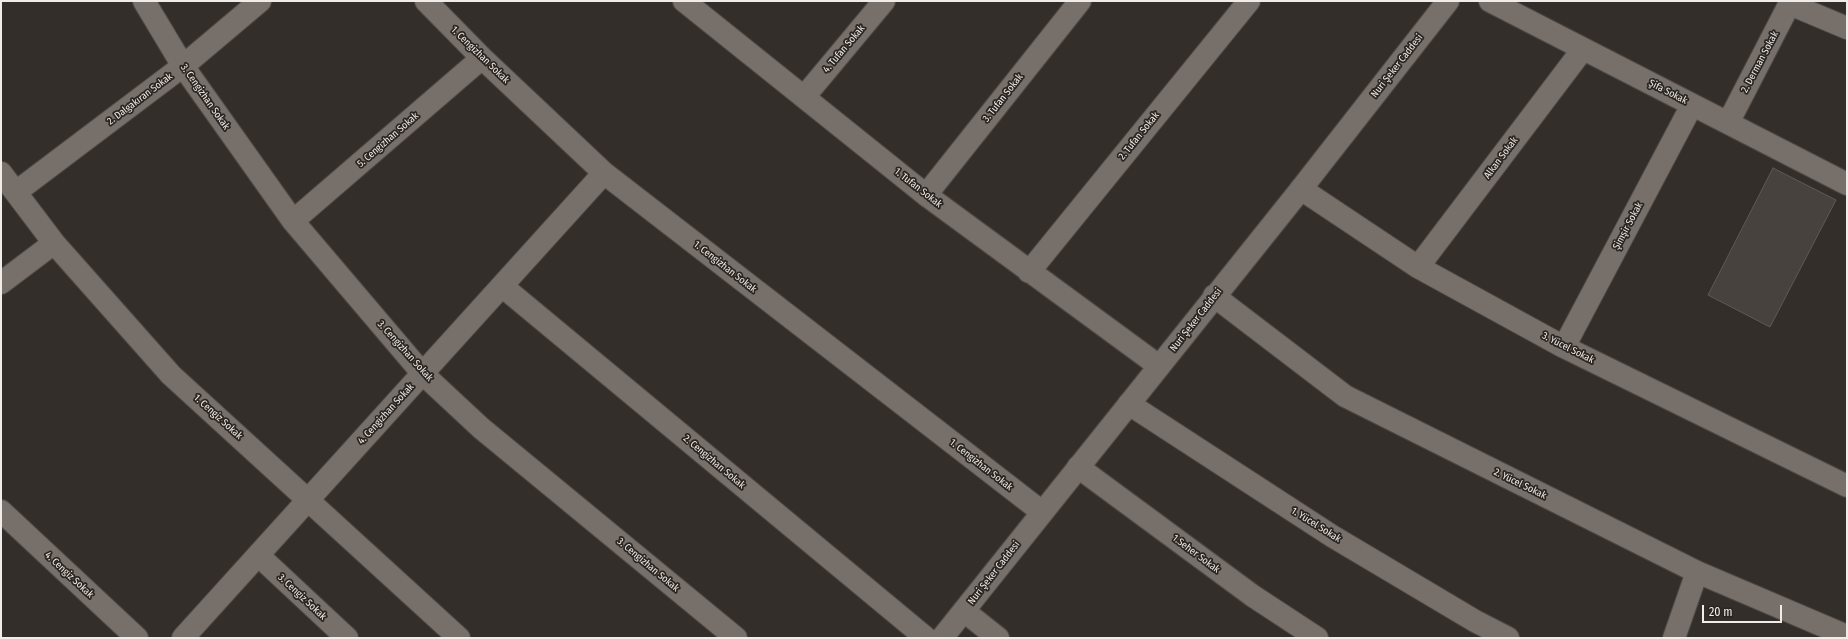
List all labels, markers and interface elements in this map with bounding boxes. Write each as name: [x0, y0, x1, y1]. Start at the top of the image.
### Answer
street label: 4. Tufan Sokak: [821, 23, 867, 75]
street label: 1. Cengizhan Sokak: [448, 24, 512, 86]
street label: 2. Derman Sokak: [1739, 29, 1781, 95]
street label: Nuri Şeker Caddesi: [1368, 32, 1426, 100]
street label: 3. Cengizhan Sokak: [178, 62, 232, 132]
street label: 2. Dalgakıran Sokak: [105, 71, 175, 127]
street label: 3. Tufan Sokak: [980, 71, 1026, 125]
street label: Şifa Sokak: [1647, 77, 1689, 107]
street label: 5. Cengizhan Sokak: [355, 110, 421, 170]
street label: 2. Tufan Sokak: [1116, 110, 1162, 162]
street label: Alkan Sokak: [1481, 135, 1521, 181]
street label: 1. Tufan Sokak: [892, 166, 944, 210]
street label: Şimşir Sokak: [1610, 200, 1646, 252]
street label: 1. Cengizhan Sokak: [691, 239, 759, 295]
street label: Nuri Şeker Caddesi: [1167, 286, 1225, 354]
street label: 3. Cengizhan Sokak: [375, 318, 435, 384]
street label: 3. Yücel Sokak: [1540, 330, 1596, 366]
street label: 4. Cengizhan Sokak: [356, 381, 416, 447]
street label: 1. Cengiz Sokak: [191, 392, 245, 442]
street label: 2. Cengizhan Sokak: [681, 433, 747, 491]
street label: 1. Cengizhan Sokak: [947, 437, 1015, 493]
street label: 2. Yücel Sokak: [1492, 466, 1548, 502]
street label: 1. Yücel Sokak: [1289, 505, 1343, 545]
street label: 1.Seher Sokak: [1170, 532, 1222, 576]
street label: 3. Cengizhan Sokak: [615, 536, 681, 594]
street label: Nuri Şeker Caddesi: [965, 539, 1023, 607]
street label: 4. Cengiz Sokak: [42, 549, 96, 601]
street label: 3. Cengiz Sokak: [275, 572, 329, 622]
scale bar: [1704, 597, 1784, 623]
text: 20 m: [1709, 605, 1733, 619]

